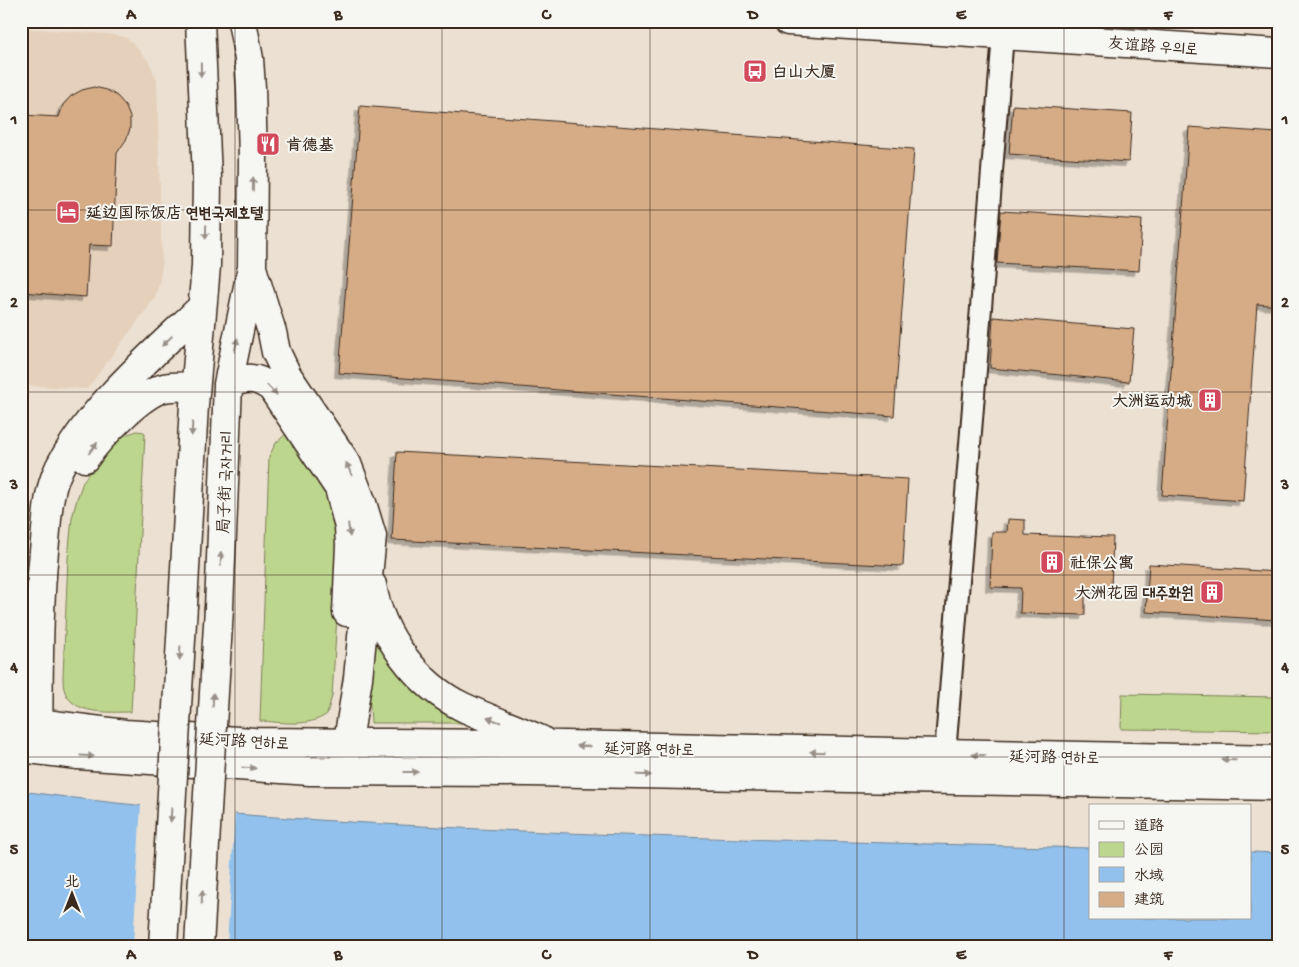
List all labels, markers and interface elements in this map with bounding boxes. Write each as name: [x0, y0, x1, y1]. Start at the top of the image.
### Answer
text: A: [125, 7, 137, 26]
text: B: [333, 7, 343, 26]
text: C: [541, 7, 552, 26]
text: D: [746, 7, 759, 26]
text: E: [956, 7, 967, 26]
text: F: [1163, 7, 1174, 26]
street label: 友谊路 우의로: [1107, 34, 1199, 61]
bus stop icon: 白山大厦: [742, 58, 768, 84]
one-way arrow: [197, 62, 205, 78]
place label: 白山大厦: [772, 64, 836, 84]
text: 1: [10, 112, 17, 131]
text: 1: [1281, 112, 1288, 131]
restaurant icon: 肯德基: [255, 131, 281, 157]
place label: 肯德基: [286, 136, 334, 157]
one-way arrow: [249, 176, 257, 192]
hotel icon: 延边国际饭店 연변국제호텔: [55, 199, 81, 225]
place label: 延边国际饭店 연변국제호텔: [86, 204, 264, 225]
one-way arrow: [202, 225, 210, 241]
text: 2: [10, 295, 18, 314]
text: 2: [1281, 295, 1289, 314]
one-way arrow: [161, 335, 173, 347]
one-way arrow: [232, 337, 240, 352]
one-way arrow: [266, 384, 278, 396]
building icon: 大洲运动城: [1197, 387, 1223, 413]
place label: 大洲运动城: [1112, 392, 1192, 413]
one-way arrow: [188, 422, 196, 438]
street label: 局子街 국자거리: [215, 430, 239, 534]
one-way arrow: [87, 442, 98, 455]
one-way arrow: [345, 462, 353, 476]
text: 3: [9, 477, 18, 496]
text: 3: [1280, 477, 1289, 496]
one-way arrow: [345, 523, 353, 539]
building icon: 社保公寓: [1039, 549, 1065, 575]
one-way arrow: [217, 551, 225, 567]
place label: 社保公寓: [1070, 554, 1134, 575]
building icon: 大洲花园 대주화원: [1199, 579, 1225, 605]
place label: 大洲花园 대주화원: [1075, 585, 1194, 605]
one-way arrow: [176, 645, 184, 661]
text: 4: [9, 660, 18, 679]
text: 4: [1280, 660, 1289, 679]
one-way arrow: [210, 692, 218, 708]
one-way arrow: [486, 716, 501, 724]
street label: 延河路 연하로: [198, 730, 290, 755]
street label: 延河路 연하로: [604, 739, 694, 762]
one-way arrow: [576, 742, 592, 750]
one-way arrow: [808, 747, 824, 755]
street label: 延河路 연하로: [1009, 747, 1099, 770]
one-way arrow: [971, 751, 987, 759]
one-way arrow: [79, 752, 95, 760]
one-way arrow: [1221, 755, 1237, 763]
one-way arrow: [241, 764, 257, 772]
one-way arrow: [404, 768, 420, 776]
one-way arrow: [636, 771, 652, 779]
legend: [1089, 804, 1252, 920]
one-way arrow: [166, 808, 174, 824]
text: 道路: [1134, 818, 1164, 836]
text: 5: [10, 842, 19, 861]
text: 公园: [1134, 842, 1164, 860]
text: 5: [1281, 842, 1290, 861]
text: 水域: [1134, 868, 1164, 886]
north arrow: [48, 870, 98, 920]
text: 北: [65, 875, 79, 892]
one-way arrow: [198, 889, 206, 905]
text: 建筑: [1134, 892, 1164, 910]
text: A: [125, 947, 137, 966]
text: B: [333, 947, 343, 966]
text: C: [541, 947, 552, 966]
text: D: [746, 947, 759, 966]
text: E: [956, 947, 967, 966]
text: F: [1163, 947, 1174, 966]

